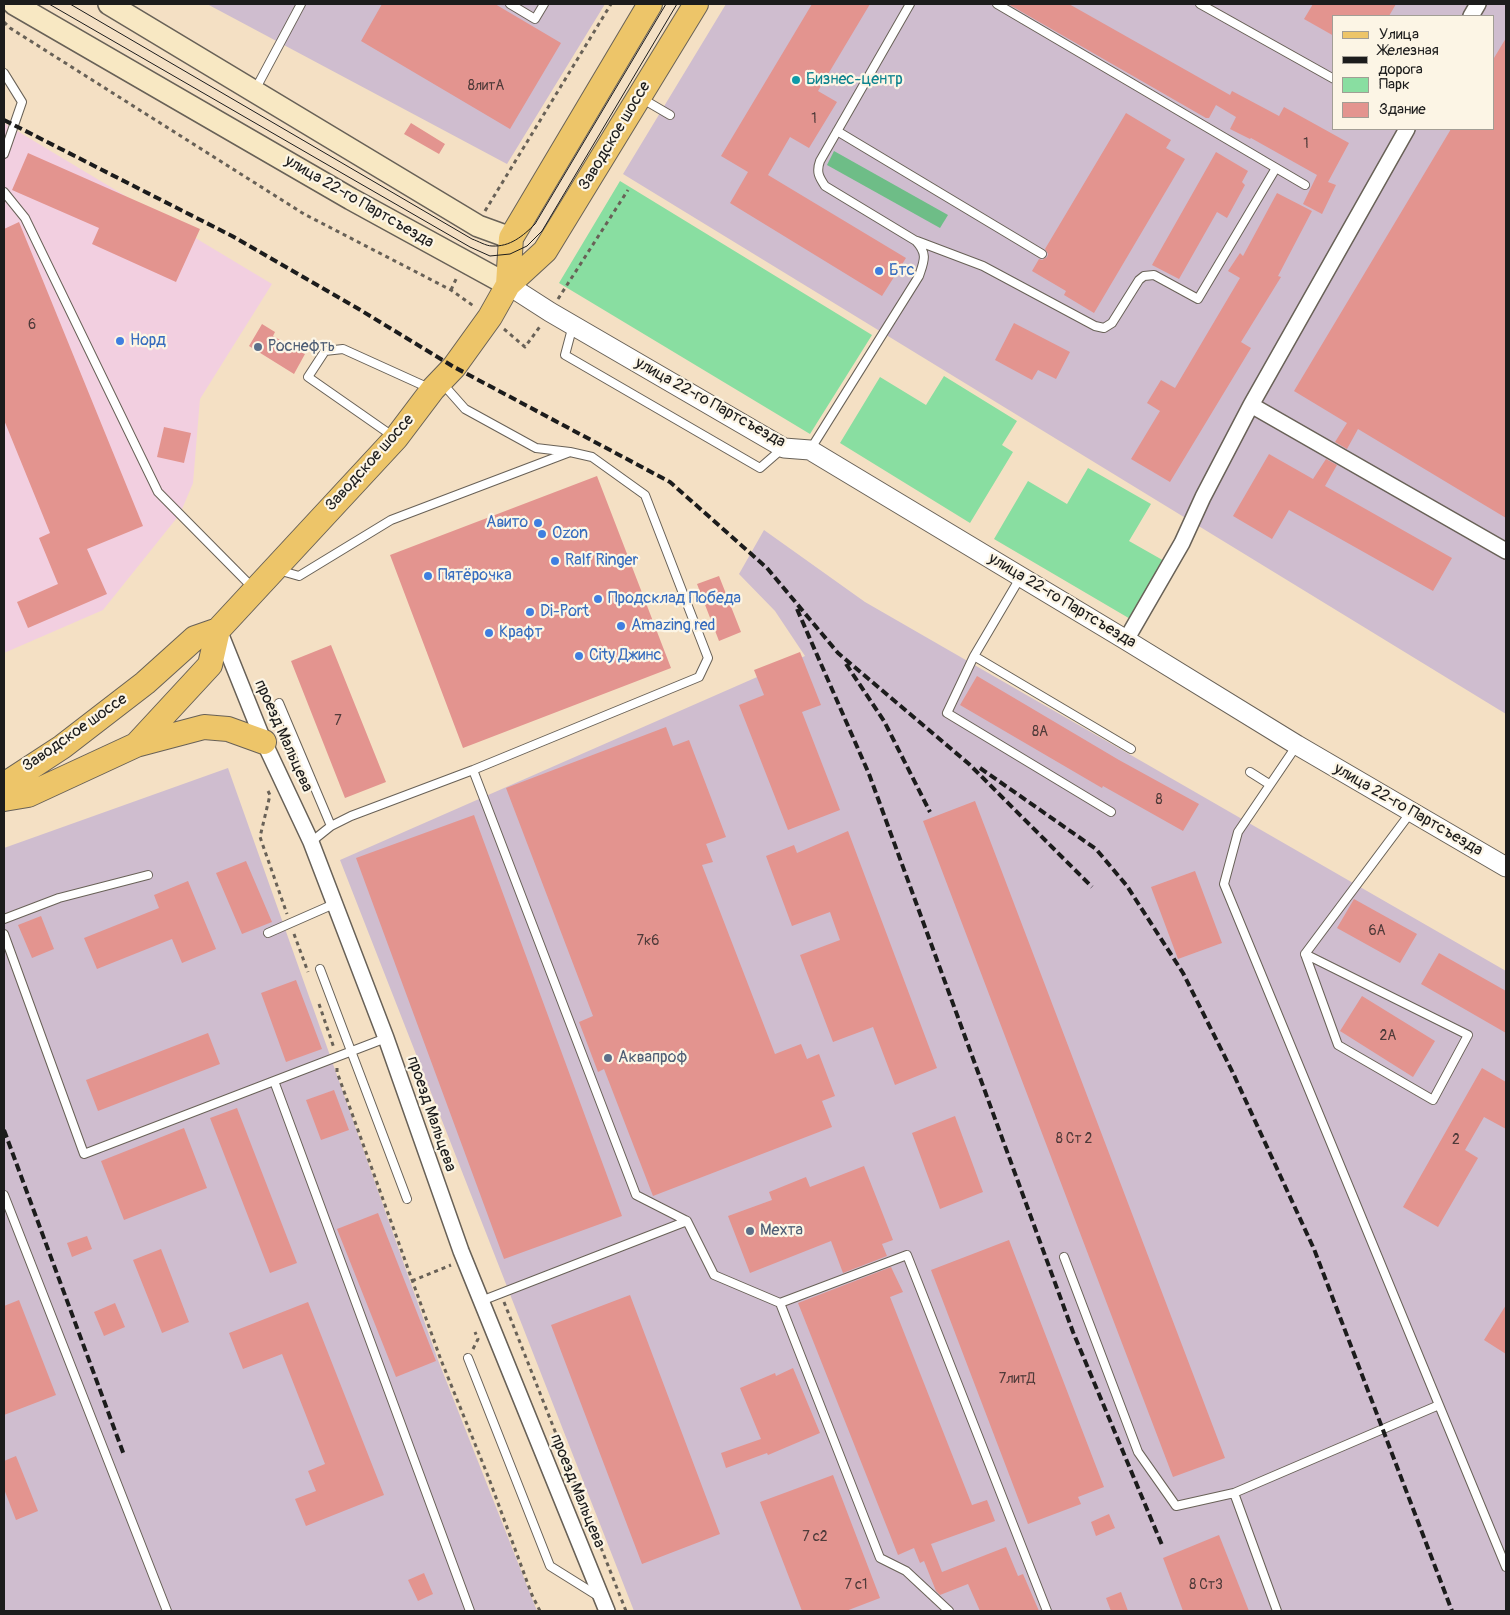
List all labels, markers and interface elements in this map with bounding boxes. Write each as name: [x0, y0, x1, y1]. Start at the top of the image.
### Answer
legend: [1332, 15, 1495, 130]
text: Улица: [1379, 25, 1419, 44]
text: Железная дорога: [1378, 41, 1439, 79]
place label: Бизнес-центр: [806, 70, 903, 90]
marker: Бизнес-центр: [790, 74, 802, 86]
text: Парк: [1379, 75, 1410, 94]
house number: 8литА: [468, 78, 504, 94]
street label: Заводское шоссе: [575, 78, 655, 194]
text: Здание: [1379, 100, 1426, 119]
house number: 1: [811, 111, 817, 127]
house number: 1: [1303, 136, 1309, 152]
street label: улица 22-го Партсъезда: [281, 151, 437, 253]
place label: Бтс: [889, 261, 915, 281]
marker: Бтс: [873, 265, 885, 277]
house number: 6: [28, 317, 36, 333]
place label: Норд: [130, 331, 166, 351]
marker: Норд: [114, 335, 126, 347]
place label: Роснефть: [268, 337, 335, 357]
marker: Роснефть: [252, 341, 264, 353]
street label: улица 22-го Партсъезда: [632, 354, 788, 452]
street label: Заводское шоссе: [322, 411, 418, 515]
place label: Авито: [486, 513, 528, 533]
marker: Авито: [532, 517, 544, 529]
place label: Ozon: [552, 524, 588, 544]
marker: Ozon: [536, 528, 548, 540]
street label: улица 22-го Партсъезда: [985, 549, 1139, 653]
place label: Ralf Ringer: [565, 551, 638, 571]
marker: Ralf Ringer: [549, 555, 561, 567]
place label: Пятёрочка: [438, 566, 512, 586]
marker: Пятёрочка: [422, 570, 434, 582]
place label: Продсклад Победа: [608, 589, 741, 609]
marker: Продсклад Победа: [592, 593, 604, 605]
place label: Di-Port: [540, 602, 589, 622]
marker: Di-Port: [524, 606, 536, 618]
place label: Amazing red: [631, 616, 715, 636]
marker: Amazing red: [615, 620, 627, 632]
place label: Крафт: [499, 623, 543, 643]
marker: Крафт: [483, 627, 495, 639]
place label: City Джинс: [589, 646, 662, 666]
marker: City Джинс: [573, 650, 585, 662]
street label: проезд Мальцева: [250, 677, 316, 795]
street label: Заводское шоссе: [19, 690, 131, 776]
house number: 7: [334, 713, 342, 729]
house number: 8А: [1032, 724, 1048, 740]
street label: улица 22-го Партсъезда: [1330, 759, 1486, 861]
house number: 8: [1155, 792, 1163, 808]
house number: 6А: [1368, 923, 1386, 939]
house number: 7к6: [637, 933, 659, 949]
house number: 2А: [1380, 1028, 1396, 1044]
place label: Аквапроф: [618, 1048, 688, 1068]
marker: Аквапроф: [602, 1052, 614, 1064]
street label: проезд Мальцева: [402, 1054, 460, 1174]
house number: 8 Ст 2: [1056, 1131, 1092, 1147]
house number: 2: [1452, 1132, 1460, 1148]
place label: Мехта: [760, 1221, 803, 1241]
marker: Мехта: [744, 1225, 756, 1237]
house number: 7литД: [999, 1371, 1035, 1387]
street label: проезд Мальцева: [545, 1431, 609, 1551]
house number: 7 с2: [802, 1529, 828, 1545]
house number: 7 с1: [844, 1577, 868, 1593]
house number: 8 Ст3: [1189, 1577, 1223, 1593]

